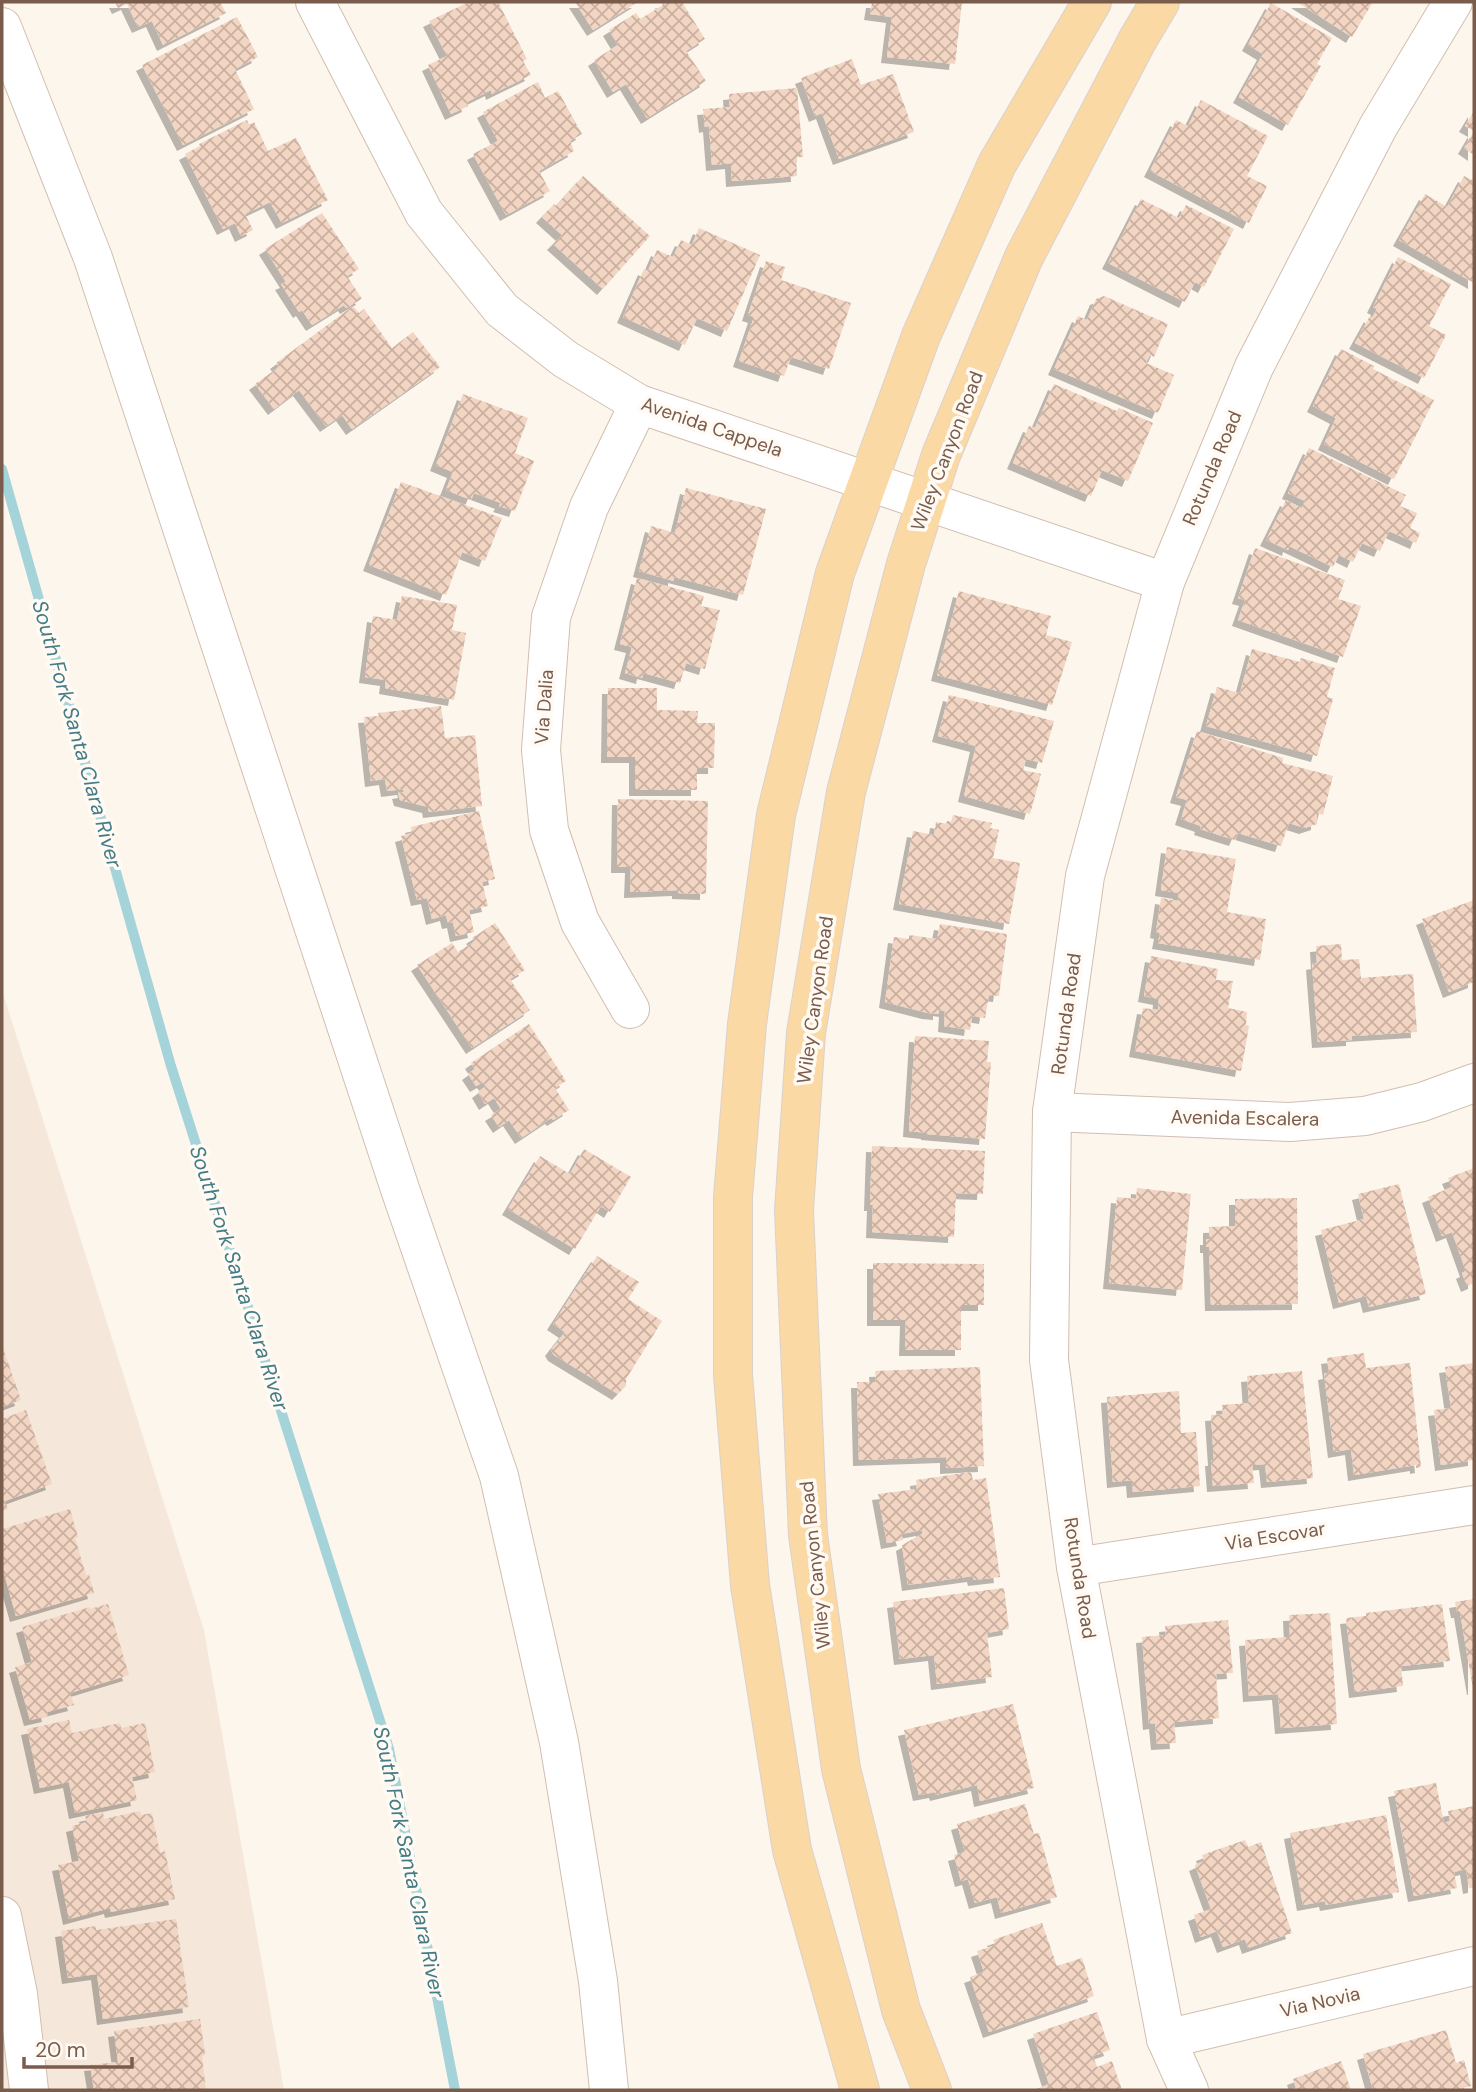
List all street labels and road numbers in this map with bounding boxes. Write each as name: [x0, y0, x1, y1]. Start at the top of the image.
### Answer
street label: Wiley Canyon Road: [905, 368, 989, 534]
street label: Avenida Cappela: [638, 391, 786, 463]
street label: Rotunda Road: [1177, 407, 1247, 529]
street label: Via Dalia: [529, 669, 559, 745]
street label: Wiley Canyon Road: [791, 915, 839, 1085]
street label: Rotunda Road: [1045, 952, 1087, 1076]
street label: Avenida Escalera: [1170, 1104, 1320, 1132]
street label: Wiley Canyon Road: [794, 1480, 836, 1650]
street label: Rotunda Road: [1058, 1516, 1102, 1640]
street label: Via Escovar: [1223, 1516, 1327, 1556]
street label: Via Novia: [1277, 1981, 1363, 2023]

